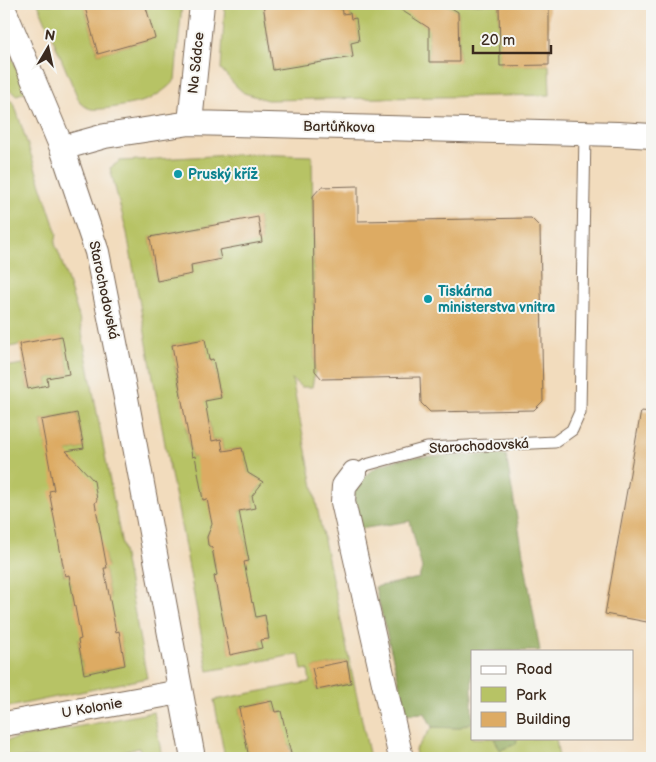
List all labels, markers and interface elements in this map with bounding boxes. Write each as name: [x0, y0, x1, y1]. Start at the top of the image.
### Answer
north arrow: [22, 22, 72, 72]
scale bar: [473, 22, 551, 54]
text: N: [43, 26, 56, 45]
street label: Na Sádce: [184, 31, 208, 95]
text: 20 m: [481, 31, 515, 50]
street label: Bartůňkova: [303, 118, 375, 136]
place label: Pruský kříž: [188, 166, 258, 183]
marker: Pruský kříž: [172, 168, 184, 180]
street label: Starochodovská: [85, 239, 123, 341]
place label: Tiskárna ministerstva vnitra: [438, 283, 555, 316]
marker: Tiskárna ministerstva vnitra: [422, 293, 434, 305]
street label: Starochodovská: [429, 435, 530, 457]
legend: [471, 650, 634, 740]
text: Road: [516, 660, 552, 679]
text: Park: [516, 686, 547, 705]
street label: U Kolonie: [60, 694, 124, 722]
text: Building: [516, 710, 571, 729]

